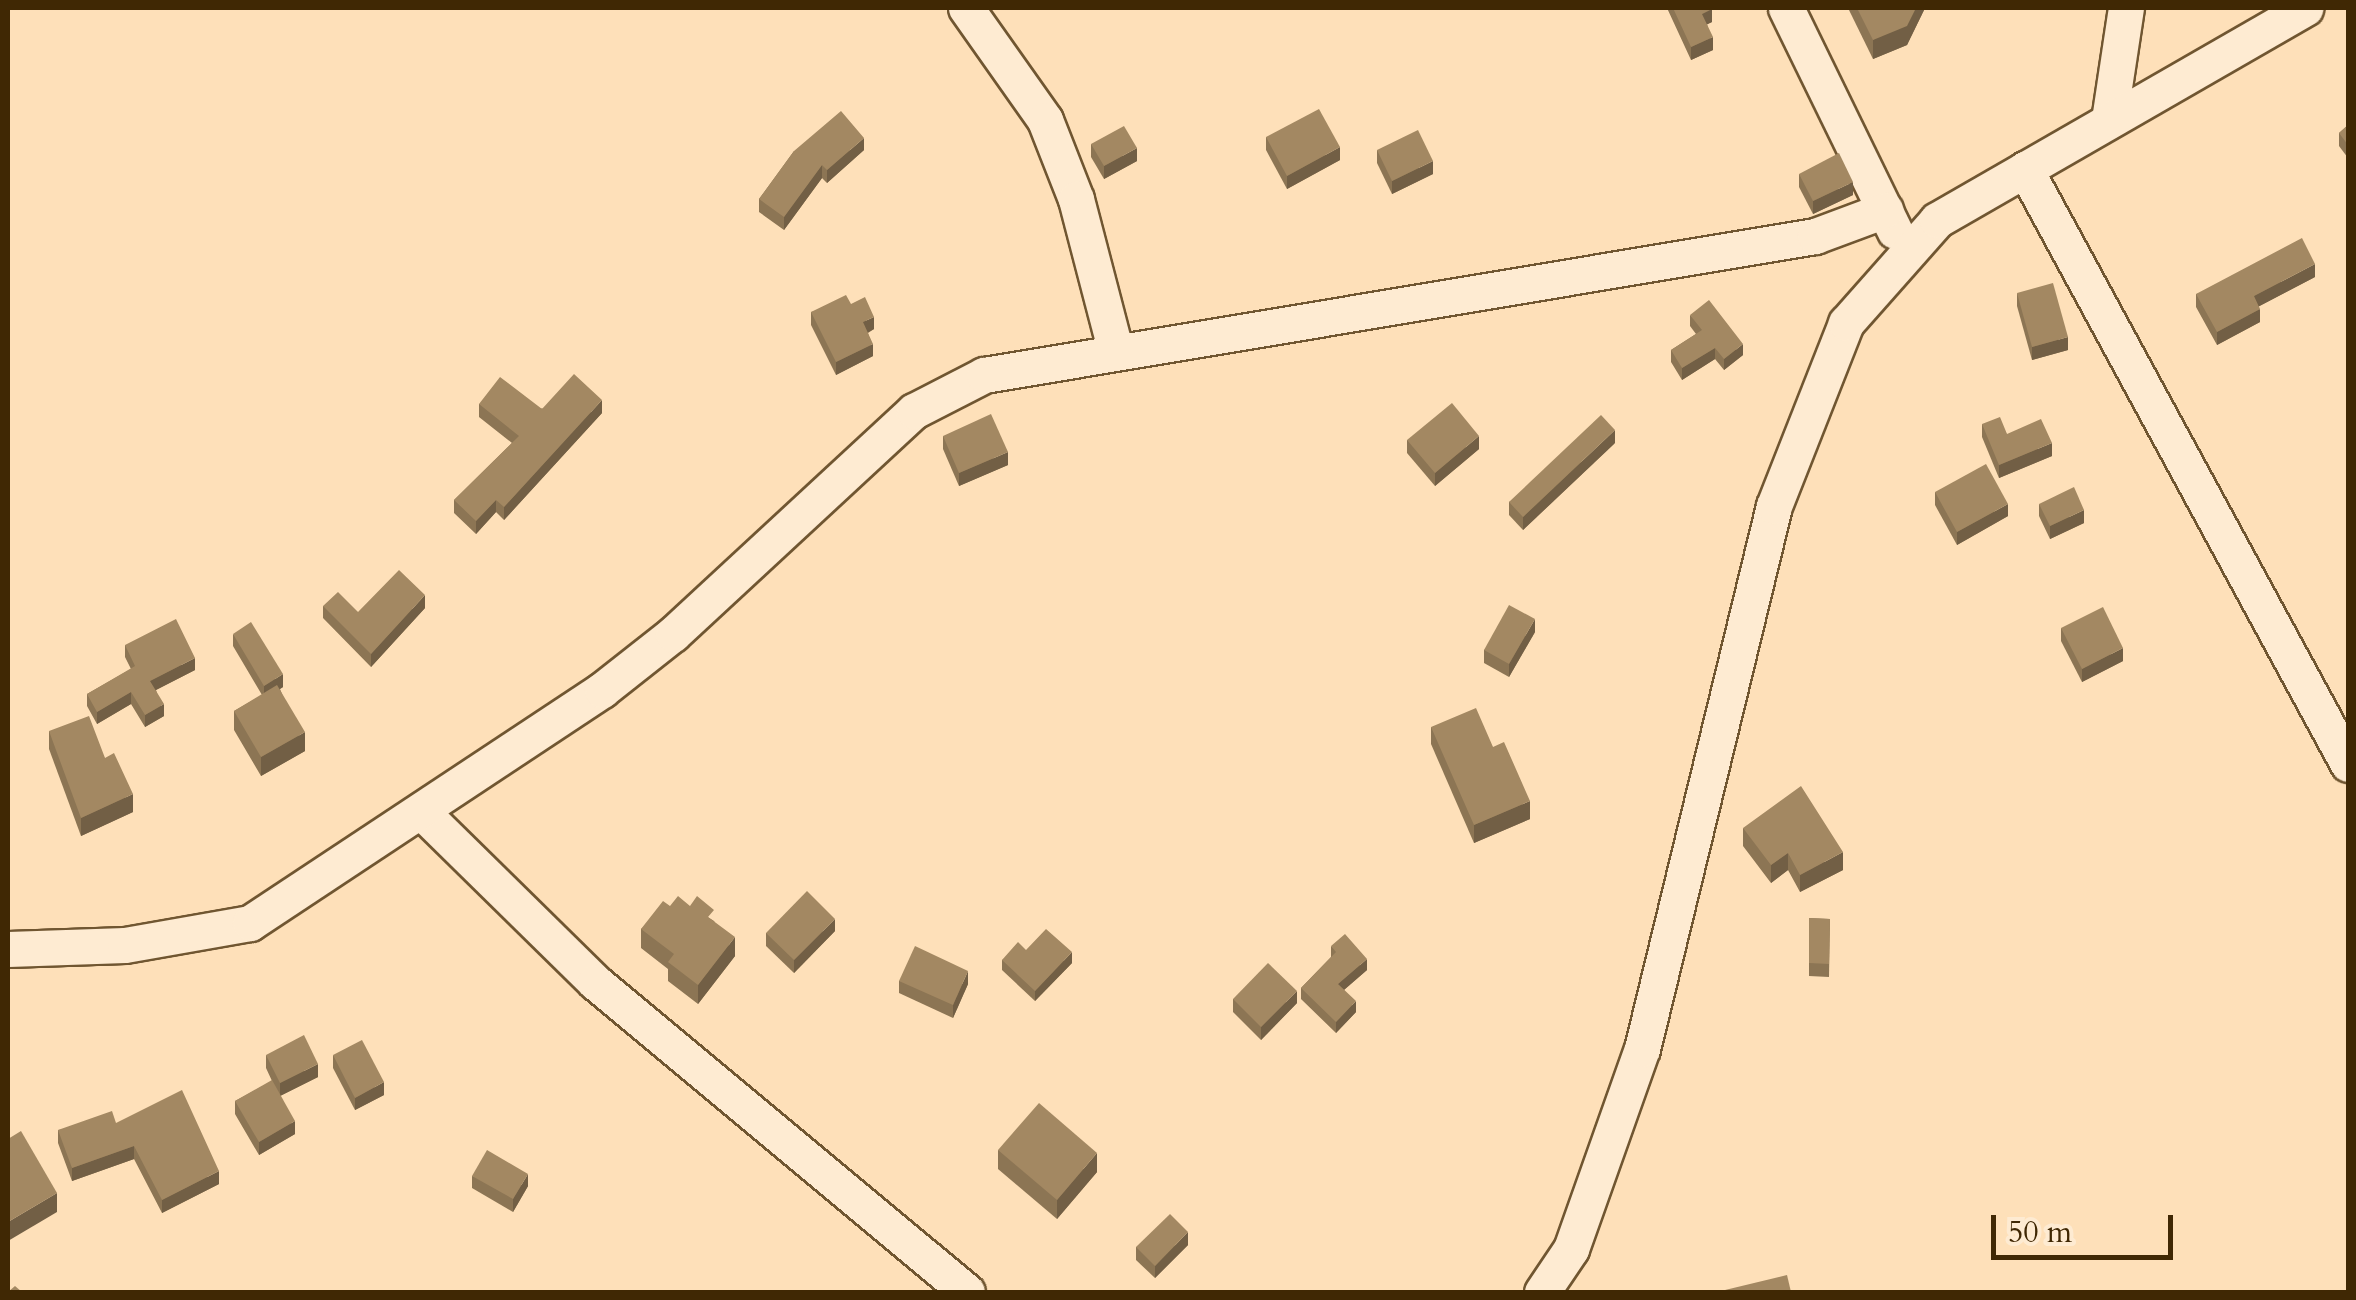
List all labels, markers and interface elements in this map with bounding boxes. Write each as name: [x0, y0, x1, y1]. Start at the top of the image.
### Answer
scale bar: [1996, 1195, 2178, 1257]
text: 50 m: [2008, 1212, 2072, 1253]

